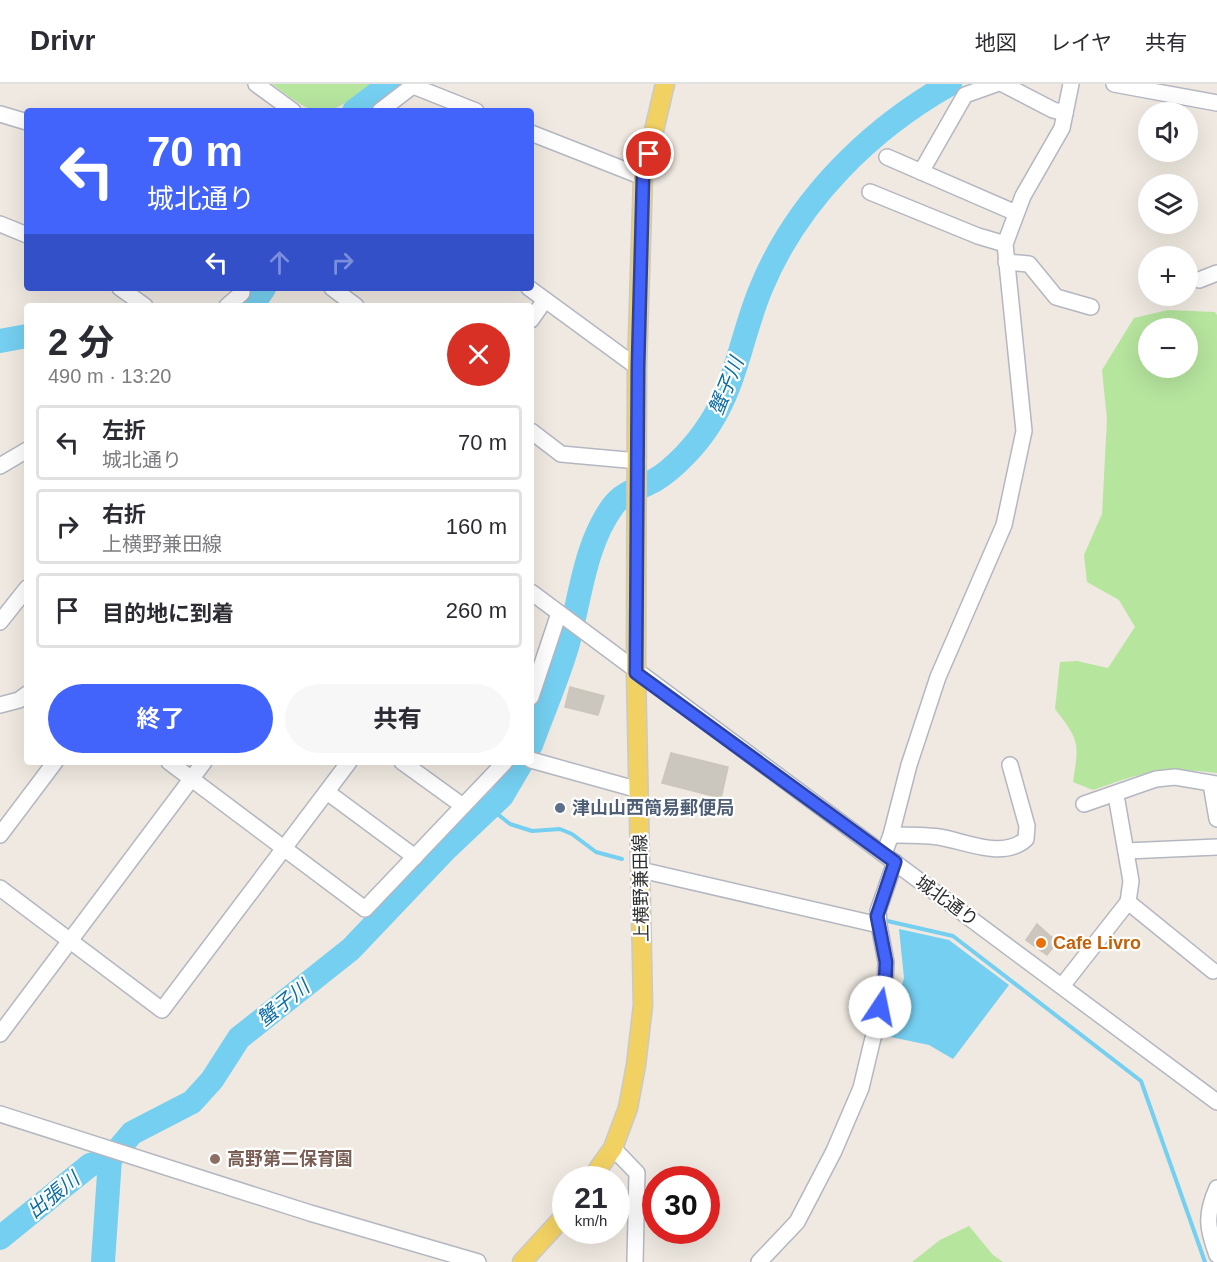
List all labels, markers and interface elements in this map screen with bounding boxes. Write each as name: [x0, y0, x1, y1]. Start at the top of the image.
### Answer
text: Drivr: [30, 25, 95, 56]
text: 地図: [975, 31, 1017, 54]
text: レイヤ: [1050, 31, 1112, 54]
text: 共有: [1145, 31, 1187, 54]
map controls: [1138, 102, 1198, 378]
button: sound: [1138, 102, 1198, 162]
text: 70 m: [147, 128, 243, 175]
pin: [623, 128, 674, 179]
icon: left: [48, 132, 126, 210]
icon: arrive: [632, 137, 665, 170]
button: layers: [1138, 174, 1198, 234]
text: 城北通り: [147, 184, 255, 214]
icon: left: [200, 246, 233, 279]
icon: ahead: [263, 246, 296, 279]
icon: right: [326, 246, 359, 279]
button: +: [1138, 246, 1198, 306]
button: −: [1138, 318, 1198, 378]
text: 2 分: [48, 322, 114, 363]
button: close: [447, 323, 510, 386]
water label: 蟹子川: [705, 352, 748, 418]
text: 490 m · 13:20: [48, 365, 171, 387]
text: 左折: [102, 418, 146, 443]
icon: left: [51, 426, 84, 459]
text: 70 m: [458, 430, 507, 455]
text: 城北通り: [102, 449, 182, 471]
text: 右折: [102, 502, 146, 527]
icon: right: [51, 510, 84, 543]
text: 160 m: [446, 514, 507, 539]
text: 上横野兼田線: [102, 533, 222, 555]
icon: arrive: [51, 594, 84, 627]
text: 260 m: [446, 598, 507, 623]
text: 目的地に到着: [102, 601, 234, 626]
button: 終了: [48, 684, 273, 753]
button: 共有: [285, 684, 510, 753]
place label: 津山山西簡易郵便局: [572, 798, 734, 818]
marker: 津山山西簡易郵便局: [553, 801, 567, 815]
street label: 上横野兼田線: [630, 834, 652, 942]
street label: 城北通り: [912, 872, 982, 930]
place label: Cafe Livro: [1053, 933, 1141, 953]
marker: Cafe Livro: [1034, 936, 1048, 950]
water label: 蟹子川: [253, 974, 315, 1030]
position arrow: [848, 975, 912, 1039]
place label: 高野第二保育園: [227, 1149, 353, 1169]
marker: 高野第二保育園: [208, 1152, 222, 1166]
water label: 出張川: [23, 1166, 85, 1222]
speed limit sign: 30: [642, 1166, 720, 1244]
text: 21: [574, 1181, 608, 1214]
text: km/h: [575, 1212, 607, 1229]

